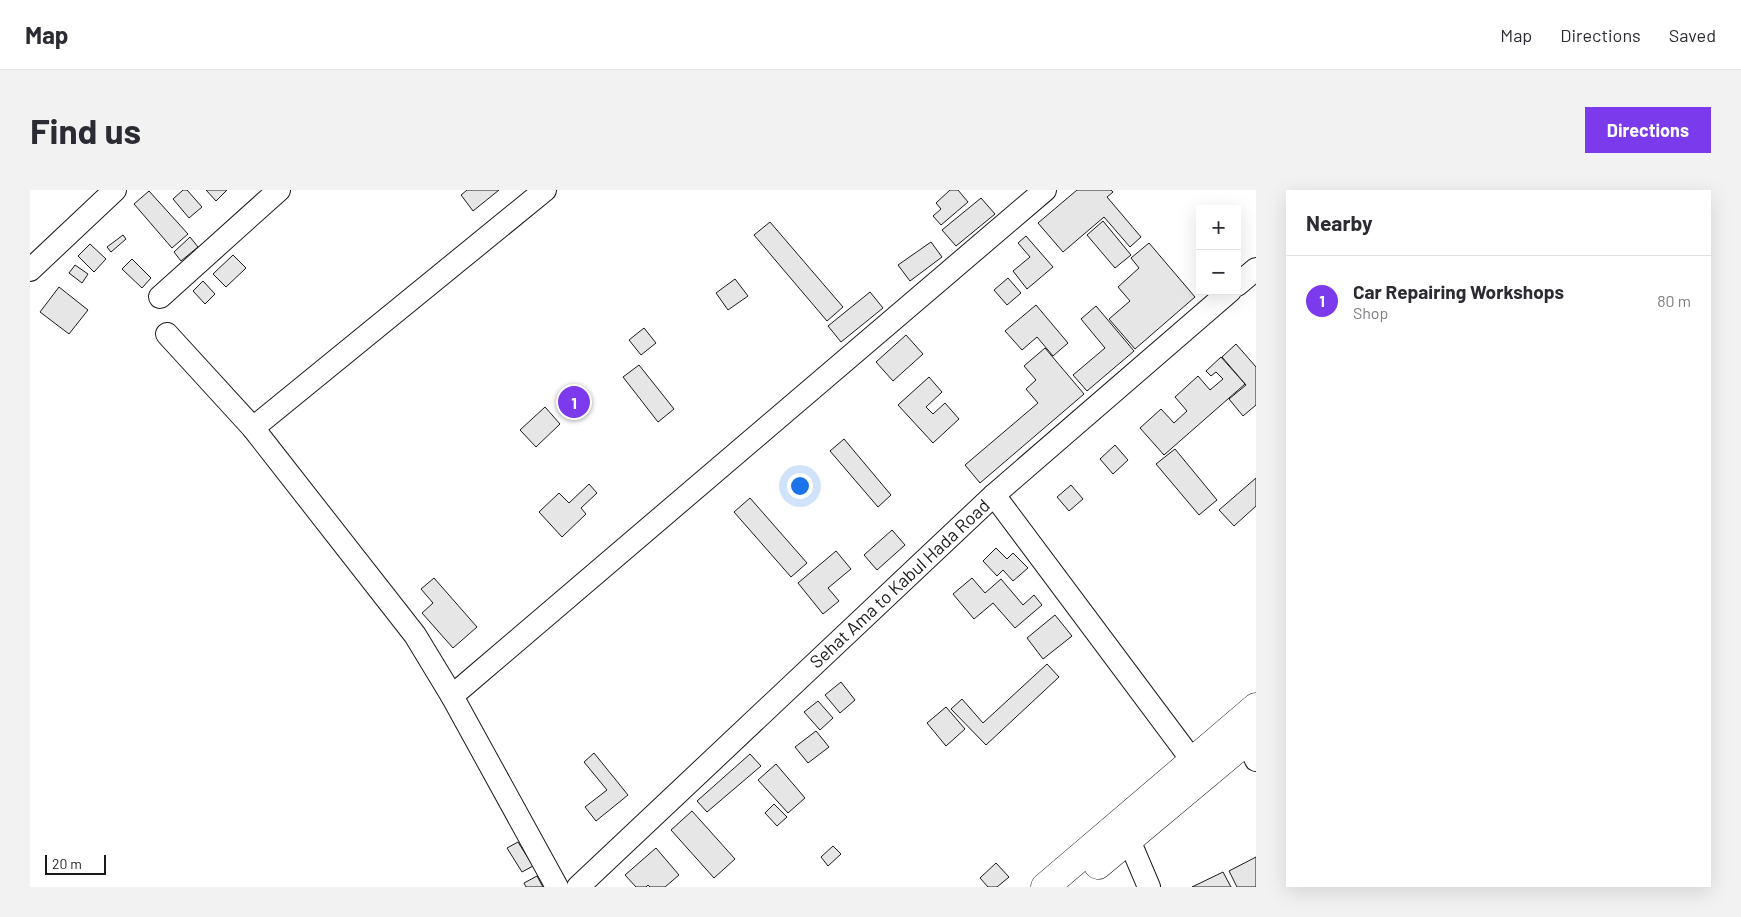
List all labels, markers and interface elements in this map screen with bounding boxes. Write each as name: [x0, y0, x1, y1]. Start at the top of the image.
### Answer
text: Map: [25, 20, 68, 49]
text: Map: [1500, 24, 1532, 46]
text: Directions: [1560, 24, 1641, 46]
text: Saved: [1669, 24, 1716, 46]
button: Directions: [1585, 107, 1711, 153]
text: Find us: [30, 109, 141, 151]
map controls: [1196, 205, 1241, 295]
button: +: [1196, 205, 1241, 250]
text: Nearby: [1306, 210, 1372, 235]
button: −: [1196, 250, 1241, 295]
text: Car Repairing Workshops: [1353, 280, 1564, 303]
text: 1: [1319, 291, 1325, 310]
text: 80 m: [1657, 291, 1691, 310]
text: Shop: [1353, 303, 1388, 322]
pin: 1: [558, 383, 590, 421]
your location: [787, 473, 813, 499]
street label: Sehat Ama to Kabul Hada Road: [805, 494, 994, 673]
scale bar: [45, 852, 106, 875]
text: 20 m: [52, 855, 82, 872]

